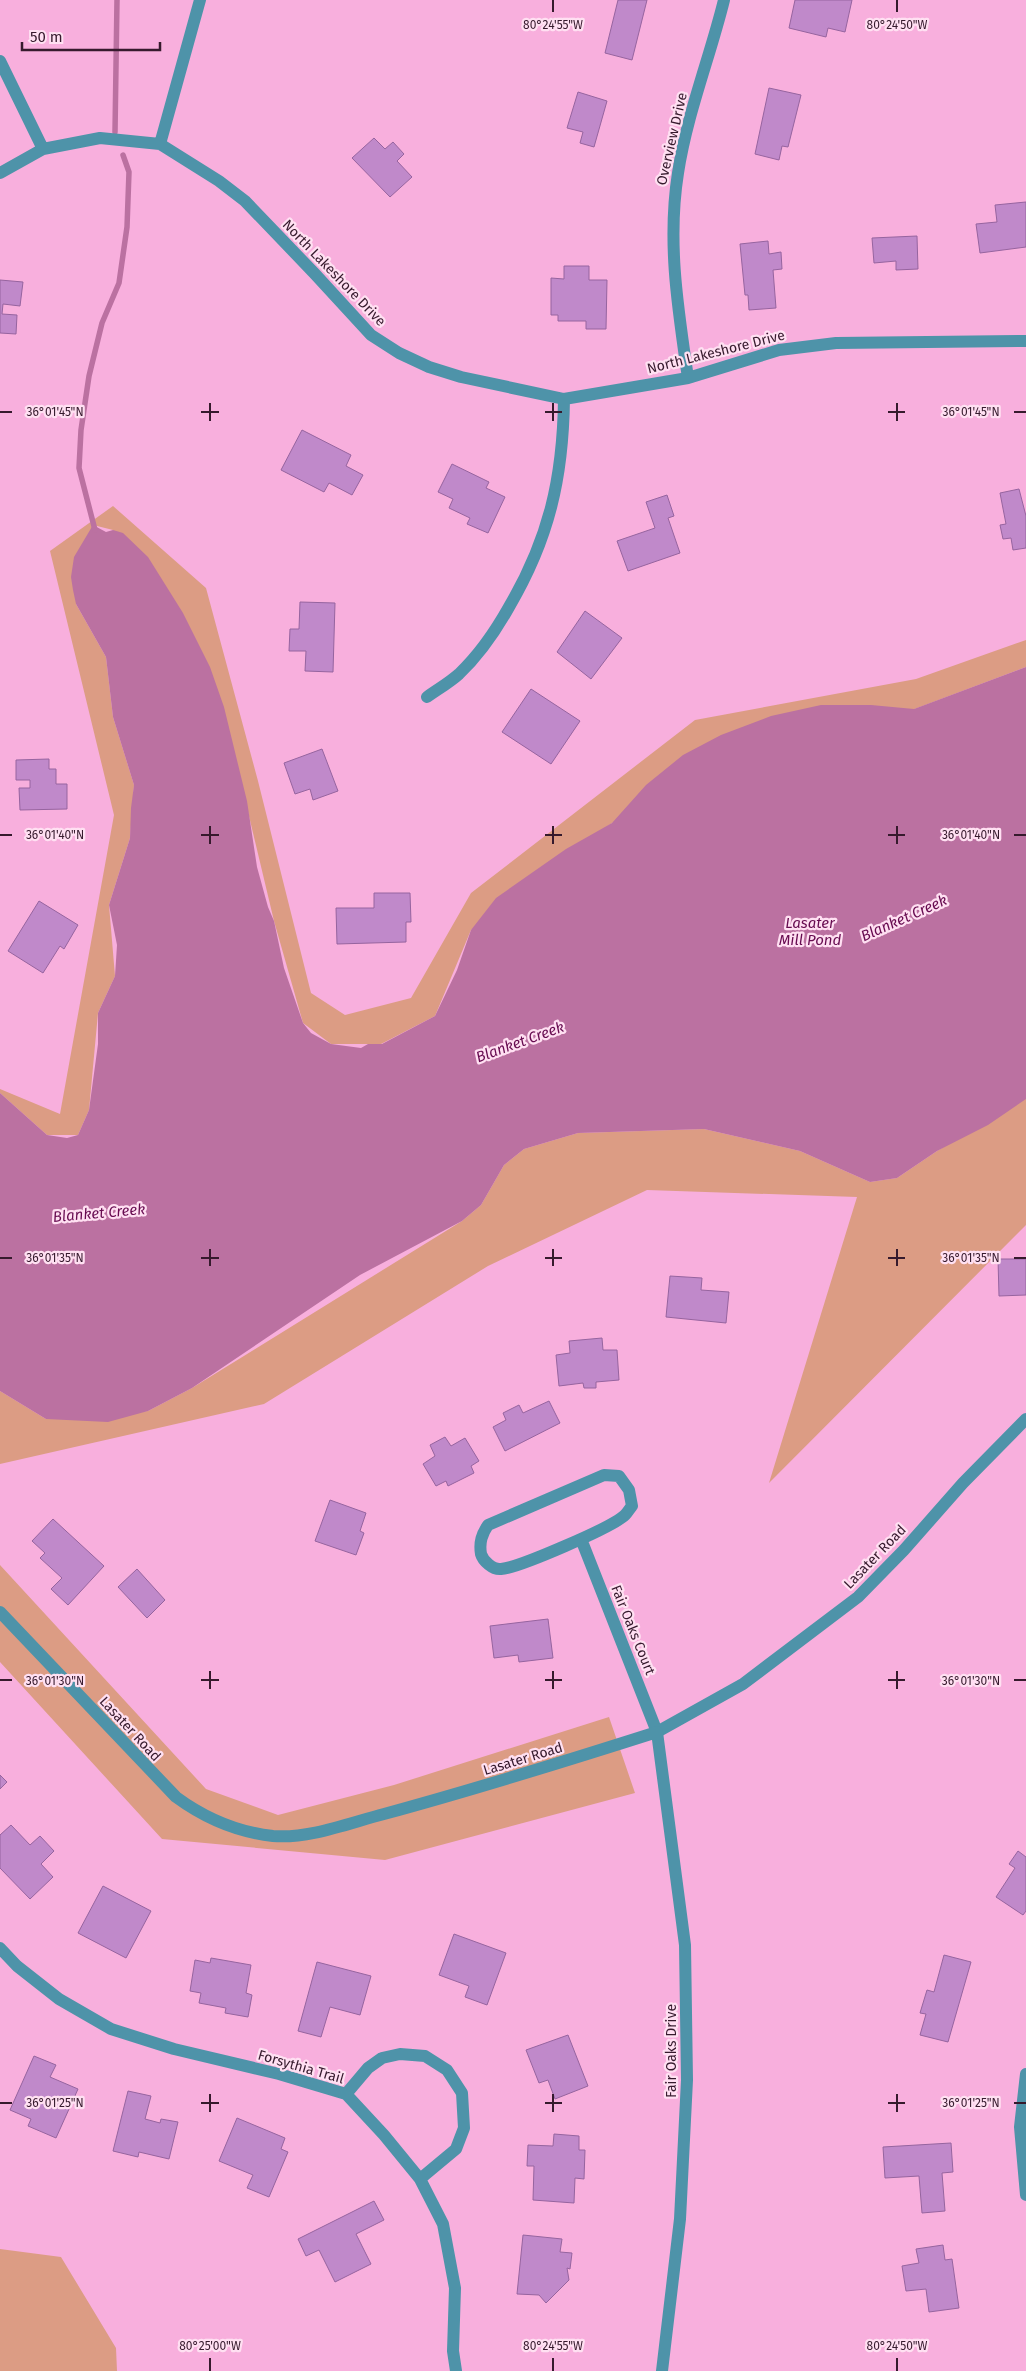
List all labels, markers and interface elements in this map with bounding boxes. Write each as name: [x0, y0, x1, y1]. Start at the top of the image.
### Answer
text: 80°24'55"W: [523, 18, 583, 32]
text: 80°24'50"W: [867, 18, 928, 32]
scale bar: [22, 20, 160, 52]
text: 50 m: [30, 28, 63, 46]
street label: Overview Drive: [653, 91, 691, 187]
street label: North Lakeshore Drive: [279, 216, 389, 330]
street label: North Lakeshore Drive: [645, 327, 787, 377]
text: 36°01'45"N: [26, 405, 84, 419]
text: 36°01'45"N: [942, 405, 1000, 419]
text: 36°01'40"N: [26, 828, 84, 842]
text: 36°01'40"N: [942, 828, 1000, 842]
water label: Blanket Creek: [858, 891, 950, 945]
water label: Lasater Mill Pond: [779, 914, 842, 949]
water label: Blanket Creek: [473, 1018, 567, 1066]
water label: Blanket Creek: [52, 1200, 146, 1226]
text: 36°01'35"N: [26, 1251, 84, 1265]
text: 36°01'35"N: [942, 1251, 1000, 1265]
street label: Lasater Road: [840, 1522, 910, 1592]
street label: Fair Oaks Court: [607, 1583, 659, 1678]
text: 36°01'30"N: [26, 1674, 84, 1688]
text: 36°01'30"N: [942, 1674, 1000, 1688]
street label: Lasater Road: [96, 1693, 164, 1765]
street label: Lasater Road: [481, 1739, 565, 1779]
street label: Fair Oaks Drive: [663, 2004, 680, 2098]
street label: Forsythia Trail: [256, 2047, 346, 2087]
text: 36°01'25"N: [26, 2096, 84, 2110]
text: 36°01'25"N: [942, 2096, 1000, 2110]
text: 80°25'00"W: [179, 2339, 241, 2353]
text: 80°24'55"W: [523, 2339, 583, 2353]
text: 80°24'50"W: [867, 2339, 928, 2353]

